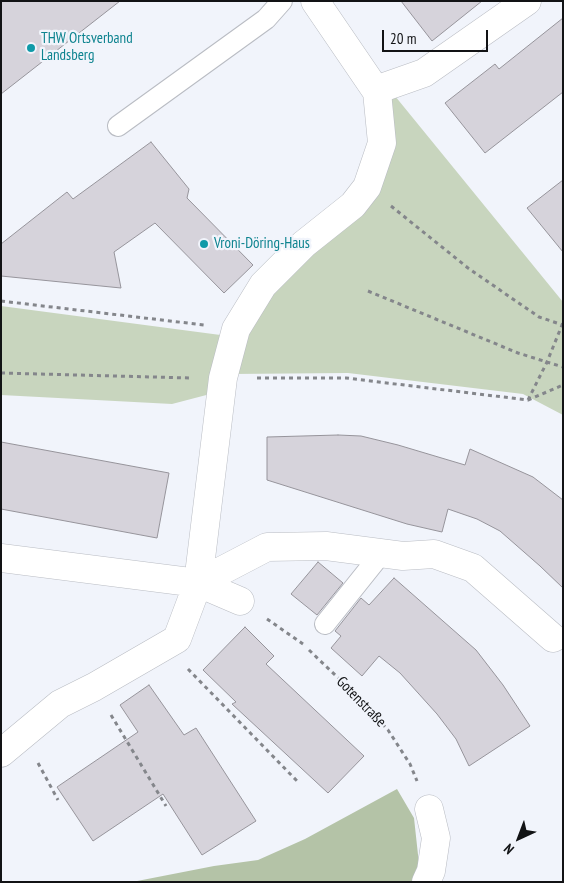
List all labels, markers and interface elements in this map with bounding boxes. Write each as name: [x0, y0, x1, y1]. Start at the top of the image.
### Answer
scale bar: [384, 20, 490, 52]
text: 20 m: [390, 29, 416, 48]
place label: THW Ortsverband Landsberg: [41, 30, 133, 65]
marker: THW Ortsverband Landsberg: [25, 42, 37, 54]
place label: Vroni-Döring-Haus: [214, 235, 310, 253]
marker: Vroni-Döring-Haus: [198, 238, 210, 250]
street label: Gotenstraße: [332, 673, 390, 731]
north arrow: [494, 813, 544, 863]
text: N: [500, 840, 518, 858]

